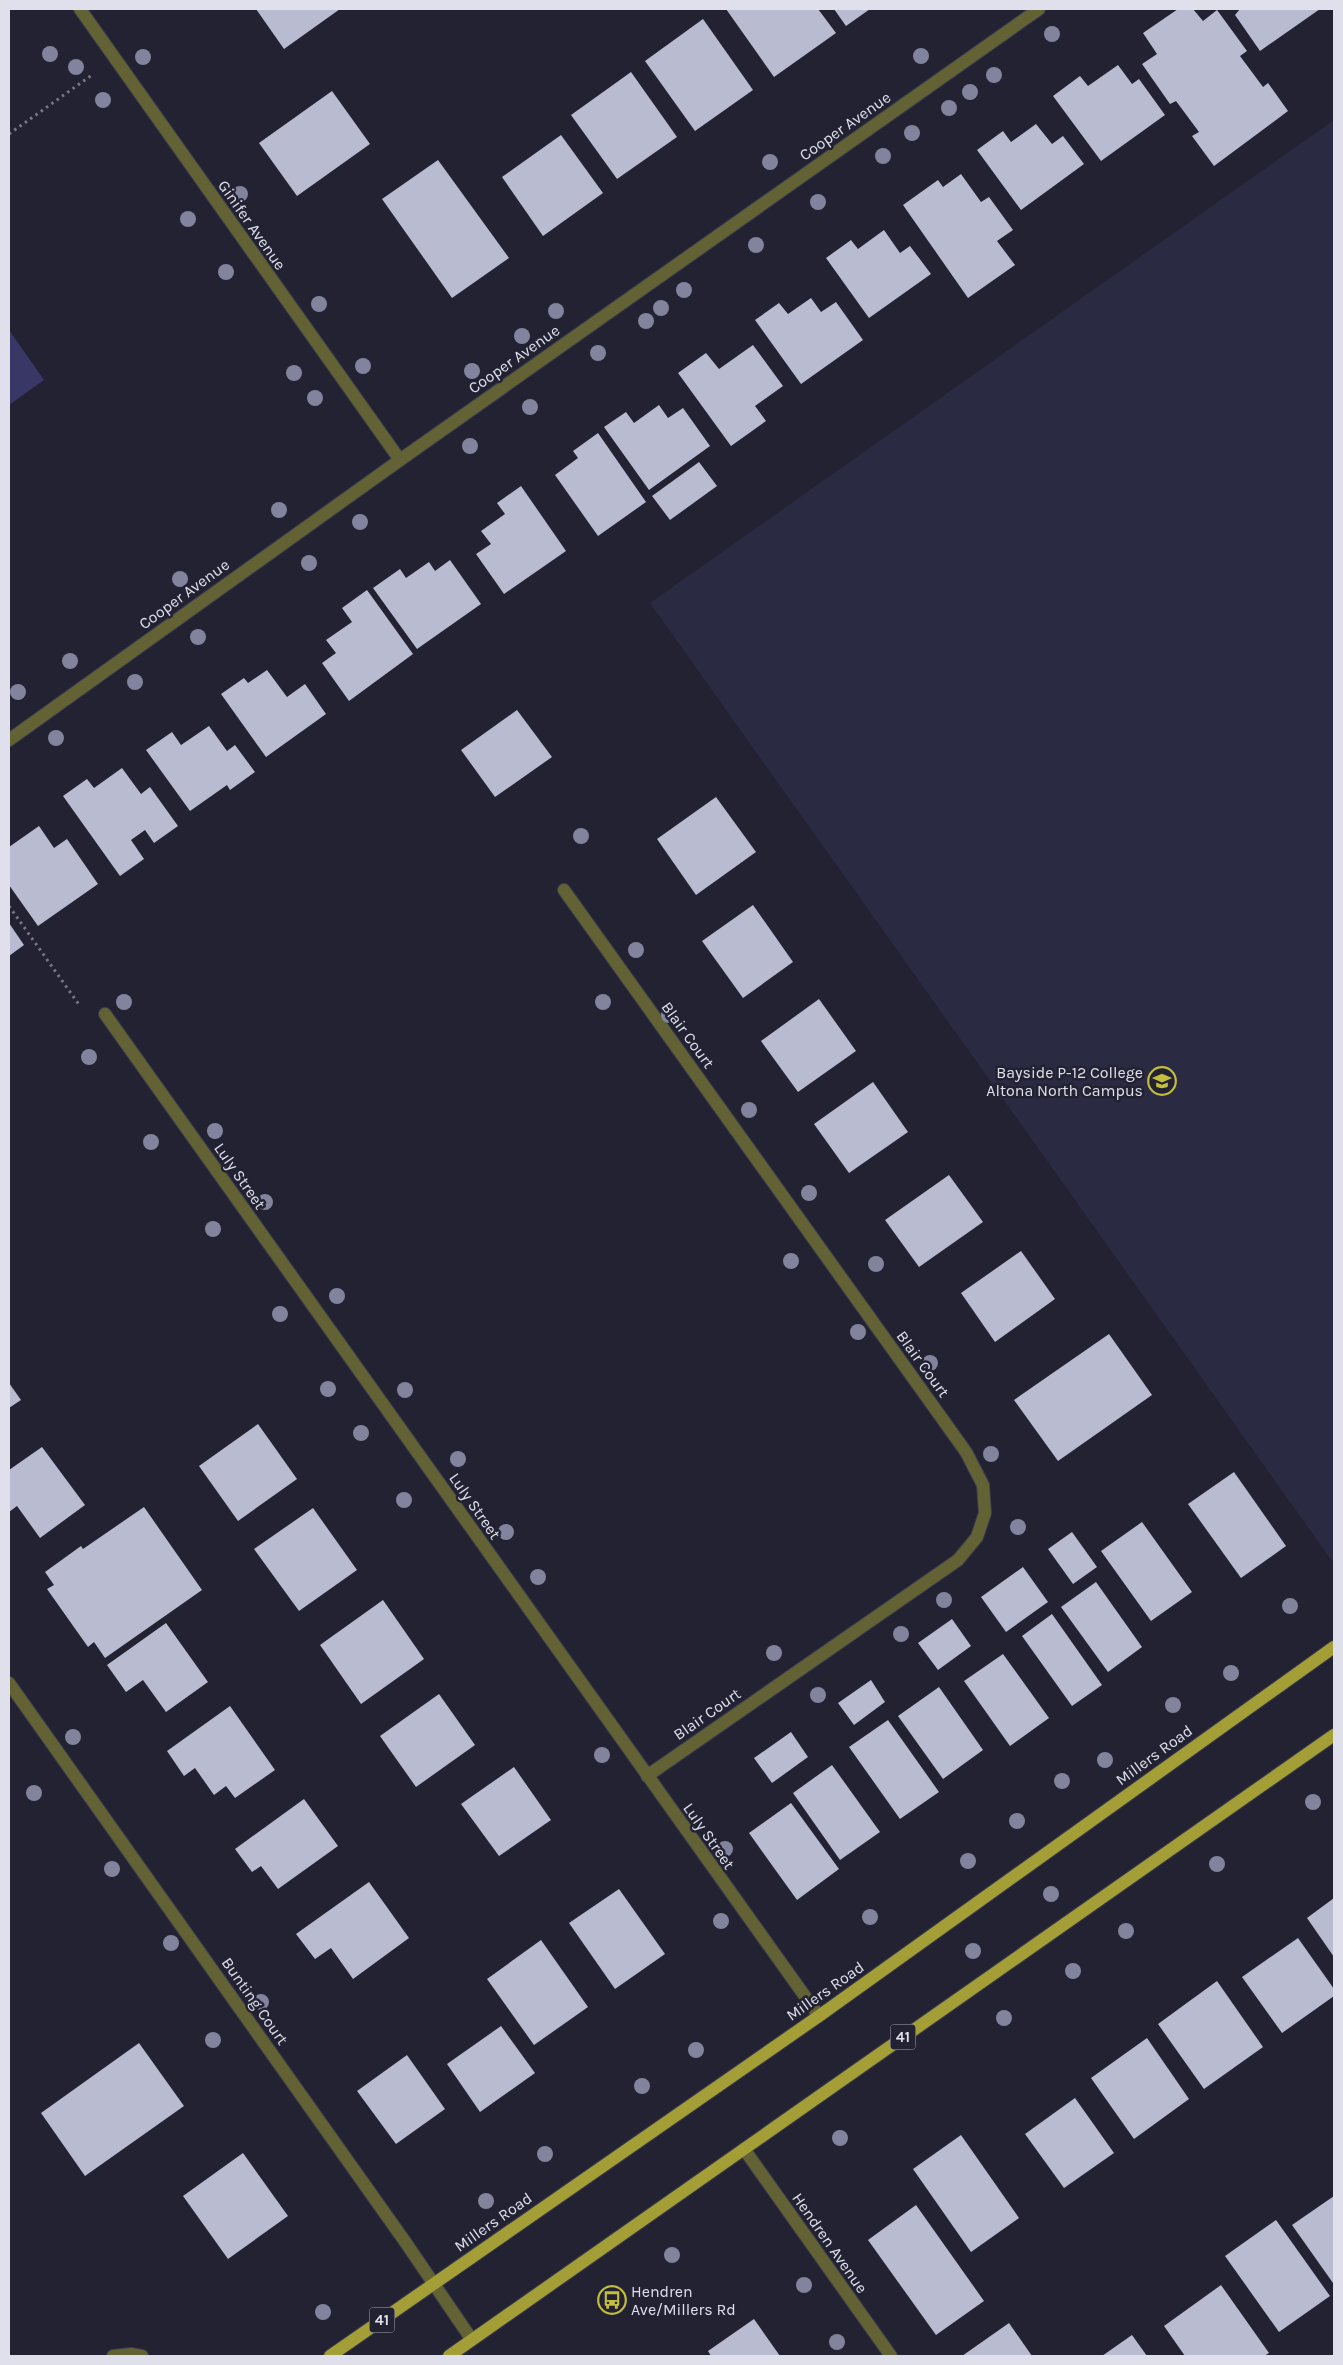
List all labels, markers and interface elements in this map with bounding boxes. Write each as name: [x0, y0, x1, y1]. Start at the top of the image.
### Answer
street label: Cooper Avenue: [796, 88, 894, 164]
street label: Ginifer Avenue: [214, 176, 290, 274]
street label: Cooper Avenue: [465, 321, 563, 397]
street label: Cooper Avenue: [135, 555, 233, 633]
street label: Blair Court: [658, 998, 718, 1072]
place label: Bayside P-12 College Altona North Campus: [986, 1063, 1143, 1100]
school or university icon: Bayside P-12 College Altona North Campus: [1147, 1066, 1177, 1096]
street label: Luly Street: [210, 1139, 270, 1213]
street label: Blair Court: [893, 1327, 953, 1401]
street label: Luly Street: [445, 1469, 505, 1543]
street label: Blair Court: [670, 1684, 744, 1744]
street label: Millers Road: [1112, 1721, 1196, 1789]
street label: Luly Street: [679, 1799, 739, 1873]
street label: Bunting Court: [218, 1954, 292, 2048]
street label: Millers Road: [783, 1957, 867, 2025]
road number: 41: [890, 2024, 916, 2050]
street label: Millers Road: [451, 2188, 535, 2256]
street label: Hendren Avenue: [788, 2189, 872, 2297]
place label: Hendren Ave/Millers Rd: [631, 2282, 736, 2319]
bus stop icon: Hendren Ave/Millers Rd: [597, 2285, 627, 2315]
road number: 41: [370, 2308, 394, 2332]

